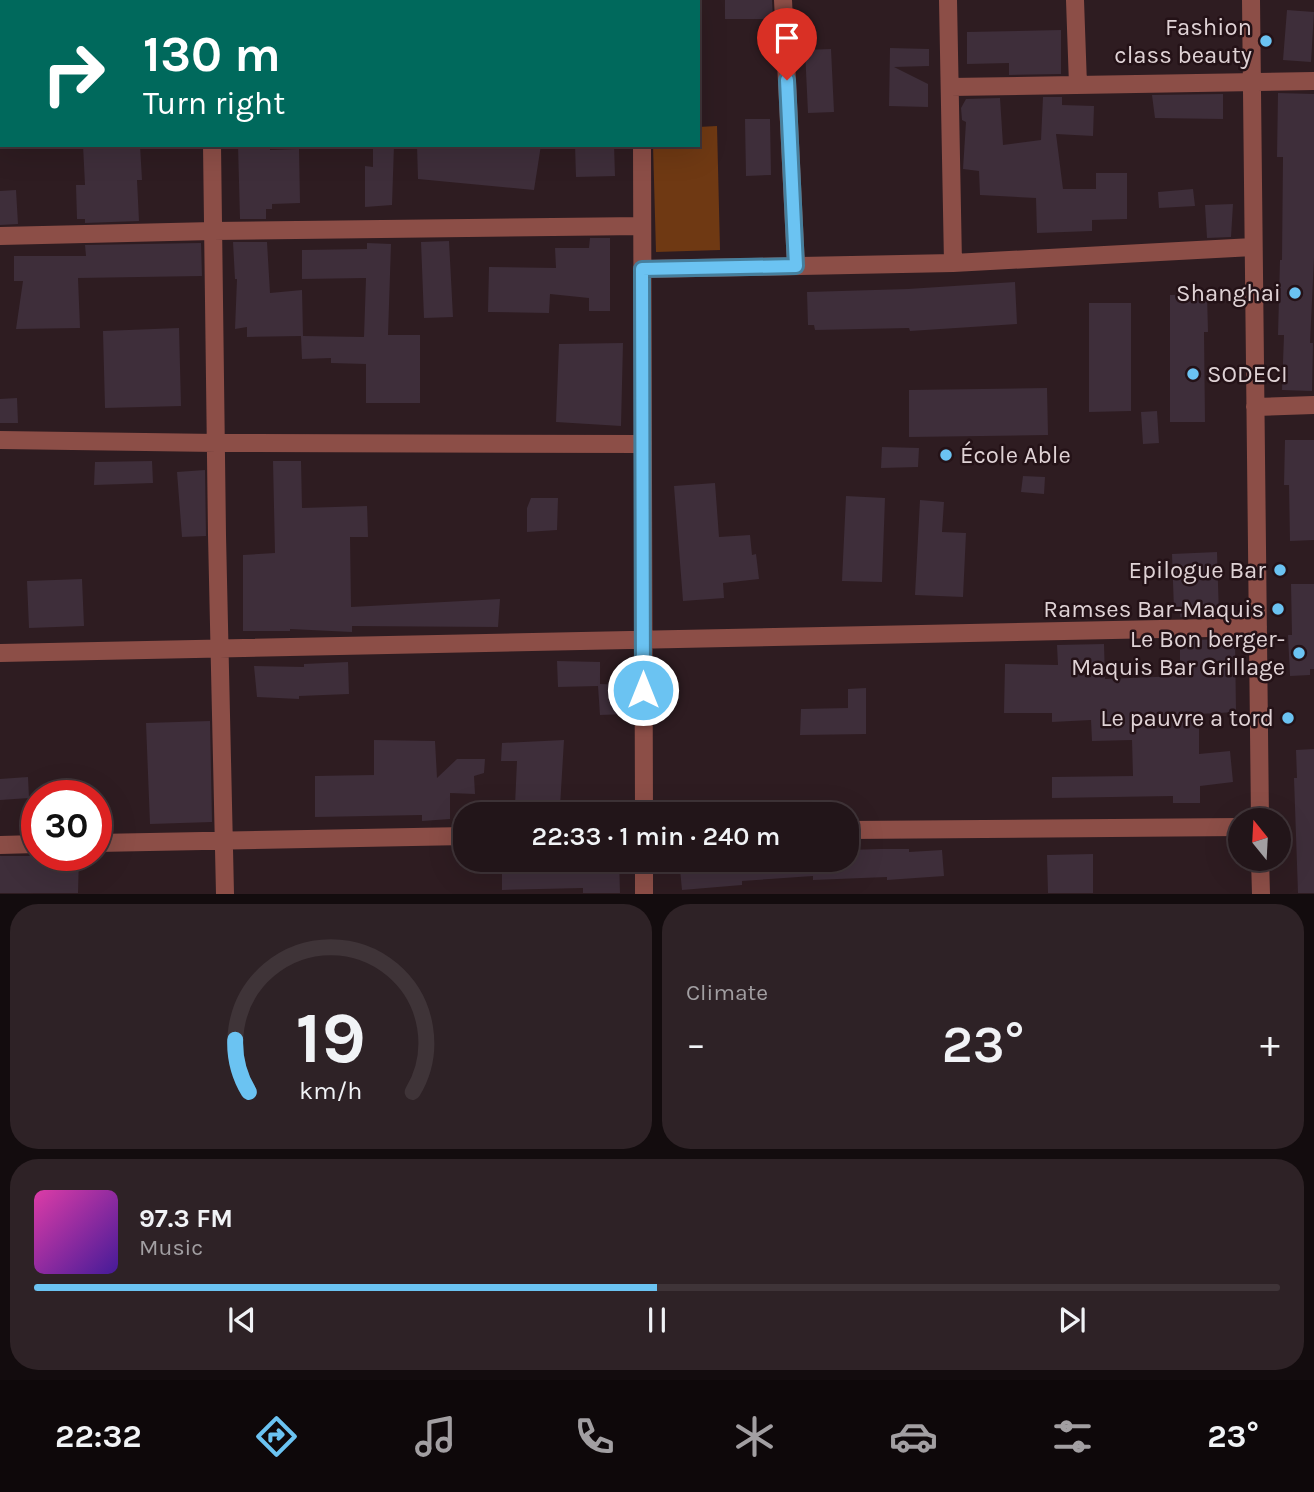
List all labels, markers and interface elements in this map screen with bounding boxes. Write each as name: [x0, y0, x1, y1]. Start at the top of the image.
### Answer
pin: [757, 8, 817, 80]
place label: Fashion class beauty: [1114, 13, 1252, 69]
icon: arrive: [768, 19, 806, 57]
text: 130 m: [143, 26, 281, 83]
icon: right: [28, 28, 119, 119]
marker: Fashion class beauty: [1258, 33, 1274, 49]
text: Turn right: [143, 85, 285, 122]
place label: Shanghai: [1176, 279, 1281, 307]
marker: Shanghai: [1287, 285, 1303, 301]
place label: SODECI: [1207, 360, 1288, 388]
marker: SODECI: [1185, 366, 1201, 382]
place label: École Able: [960, 440, 1071, 469]
marker: École Able: [938, 447, 954, 463]
place label: Epilogue Bar: [1129, 556, 1266, 584]
marker: Epilogue Bar: [1272, 562, 1288, 578]
place label: Ramses Bar-Maquis: [1043, 595, 1264, 623]
marker: Ramses Bar-Maquis: [1270, 601, 1286, 617]
place label: Le Bon berger- Maquis Bar Grillage: [1071, 625, 1285, 681]
marker: Le Bon berger- Maquis Bar Grillage: [1291, 645, 1307, 661]
position arrow: [606, 653, 680, 727]
place label: Le pauvre a tord: [1100, 704, 1274, 732]
marker: Le pauvre a tord: [1280, 710, 1296, 726]
speed limit sign: 30: [21, 780, 112, 871]
north arrow: [1228, 808, 1292, 872]
map controls: [1228, 808, 1291, 871]
text: 22:33 · 1 min · 240 m: [532, 821, 780, 852]
text: Climate: [686, 979, 768, 1006]
text: 19: [296, 996, 366, 1081]
text: 23°: [942, 1014, 1024, 1075]
text: −: [686, 1022, 706, 1067]
text: +: [1260, 1022, 1280, 1067]
text: km/h: [299, 1076, 363, 1105]
text: 97.3 FM: [139, 1203, 233, 1234]
text: Music: [139, 1234, 203, 1261]
icon: previous: [223, 1301, 261, 1339]
icon: pause: [638, 1301, 676, 1339]
icon: next: [1053, 1301, 1091, 1339]
icon: directions: [252, 1412, 301, 1461]
icon: music: [411, 1412, 460, 1461]
icon: phone: [570, 1412, 619, 1461]
icon: climate: [730, 1412, 779, 1461]
icon: car: [889, 1412, 938, 1461]
icon: filters: [1048, 1412, 1097, 1461]
text: 22:32: [55, 1418, 142, 1455]
text: 23°: [1207, 1418, 1259, 1455]

